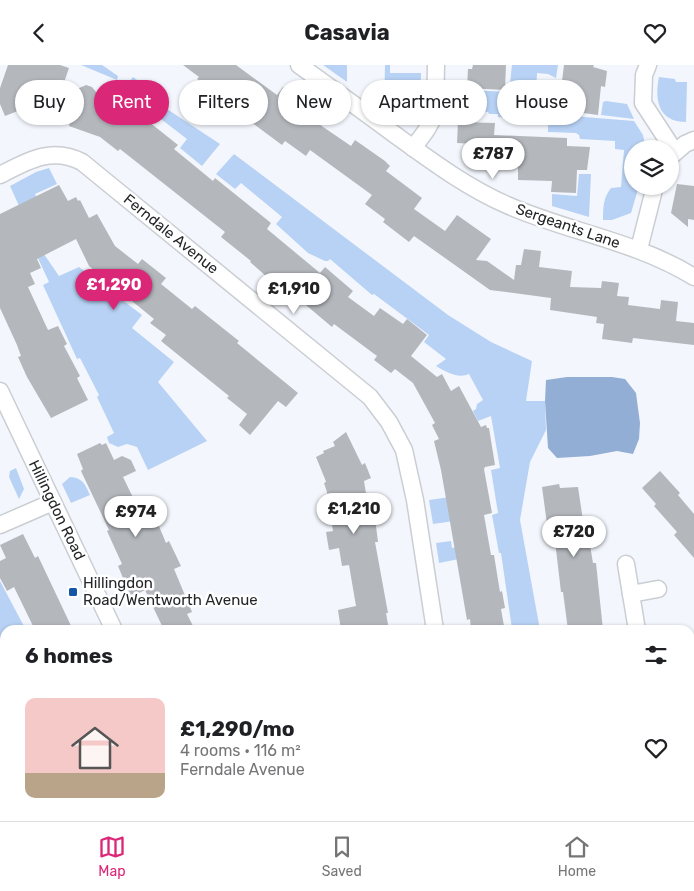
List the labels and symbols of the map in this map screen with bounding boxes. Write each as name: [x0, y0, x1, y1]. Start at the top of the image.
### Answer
pin: £787: [463, 137, 523, 180]
street label: Ferndale Avenue: [120, 190, 222, 278]
street label: Sergeants Lane: [513, 200, 623, 252]
pin: £1,290: [73, 269, 155, 311]
pin: £1,910: [253, 273, 335, 315]
street label: Hillingdon Road: [25, 457, 89, 563]
pin: £1,210: [313, 493, 395, 535]
pin: £974: [106, 495, 166, 538]
pin: £720: [544, 515, 604, 558]
place label: Hillingdon Road/Wentworth Avenue: [83, 574, 258, 609]
marker: Hillingdon Road/Wentworth Avenue: [67, 586, 79, 598]

